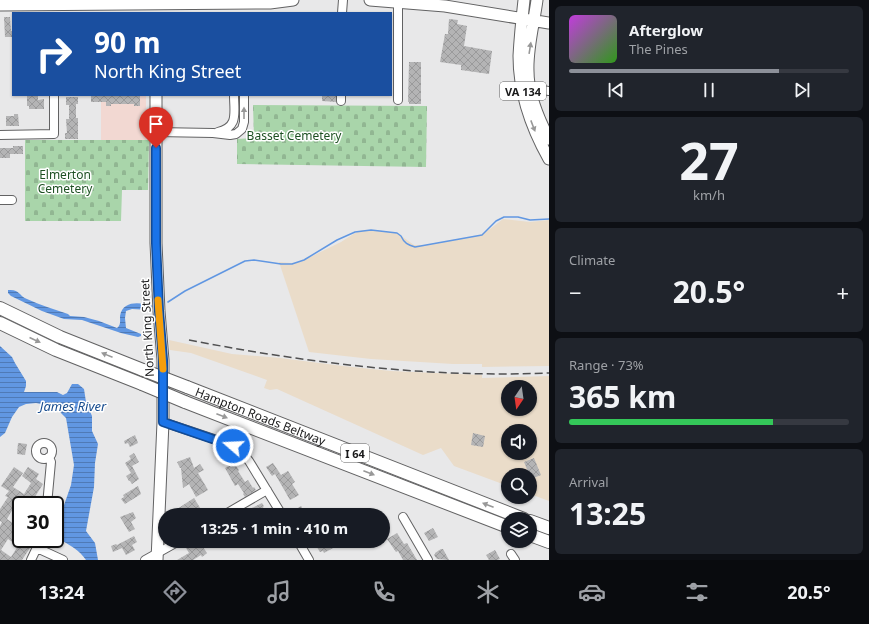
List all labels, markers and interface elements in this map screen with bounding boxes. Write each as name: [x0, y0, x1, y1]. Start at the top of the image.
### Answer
text: Afterglow: [629, 20, 703, 40]
text: 90 m: [94, 23, 161, 61]
icon: right: [28, 28, 80, 80]
text: The Pines: [629, 40, 688, 58]
one-way arrow: [527, 42, 533, 54]
text: North King Street: [94, 59, 241, 83]
icon: previous: [605, 79, 627, 101]
icon: pause: [698, 79, 720, 101]
icon: next: [791, 79, 813, 101]
road number: VA 134: [500, 82, 546, 100]
one-way arrow: [241, 106, 247, 119]
pin: [139, 107, 173, 148]
icon: arrive: [145, 113, 167, 135]
one-way arrow: [530, 120, 536, 132]
text: 27: [679, 124, 739, 195]
park label: Basset Cemetery: [247, 127, 342, 144]
park label: Elmerton Cemetery: [38, 166, 93, 197]
text: km/h: [693, 186, 725, 204]
text: Climate: [569, 251, 615, 269]
text: 20.5°: [673, 271, 745, 312]
text: −: [569, 277, 582, 307]
text: +: [836, 277, 849, 307]
street label: North King Street: [136, 278, 158, 377]
one-way arrow: [29, 337, 41, 343]
one-way arrow: [100, 352, 112, 358]
text: Range · 73%: [569, 356, 644, 374]
text: 365 km: [569, 376, 676, 417]
north arrow: [501, 380, 537, 416]
map controls: [501, 380, 537, 548]
street label: Hampton Roads Beltway: [193, 383, 329, 449]
water label: James River: [37, 397, 107, 415]
one-way arrow: [216, 413, 228, 419]
button: sound: [501, 424, 537, 460]
position arrow: [212, 425, 254, 467]
road number: I 64: [341, 444, 369, 462]
button: search: [501, 468, 537, 504]
one-way arrow: [363, 471, 375, 477]
text: Arrival: [569, 473, 609, 491]
text: 13:25: [569, 493, 646, 534]
speed limit sign: 30: [12, 496, 64, 548]
one-way arrow: [481, 501, 493, 507]
button: layers: [501, 512, 537, 548]
text: 13:25 · 1 min · 410 m: [200, 518, 348, 538]
icon: directions: [161, 578, 189, 606]
icon: music: [265, 578, 293, 606]
icon: phone: [370, 578, 398, 606]
icon: climate: [474, 578, 502, 606]
icon: car: [578, 578, 606, 606]
icon: filters: [683, 578, 711, 606]
text: 13:24: [38, 580, 84, 604]
text: 20.5°: [787, 580, 831, 604]

